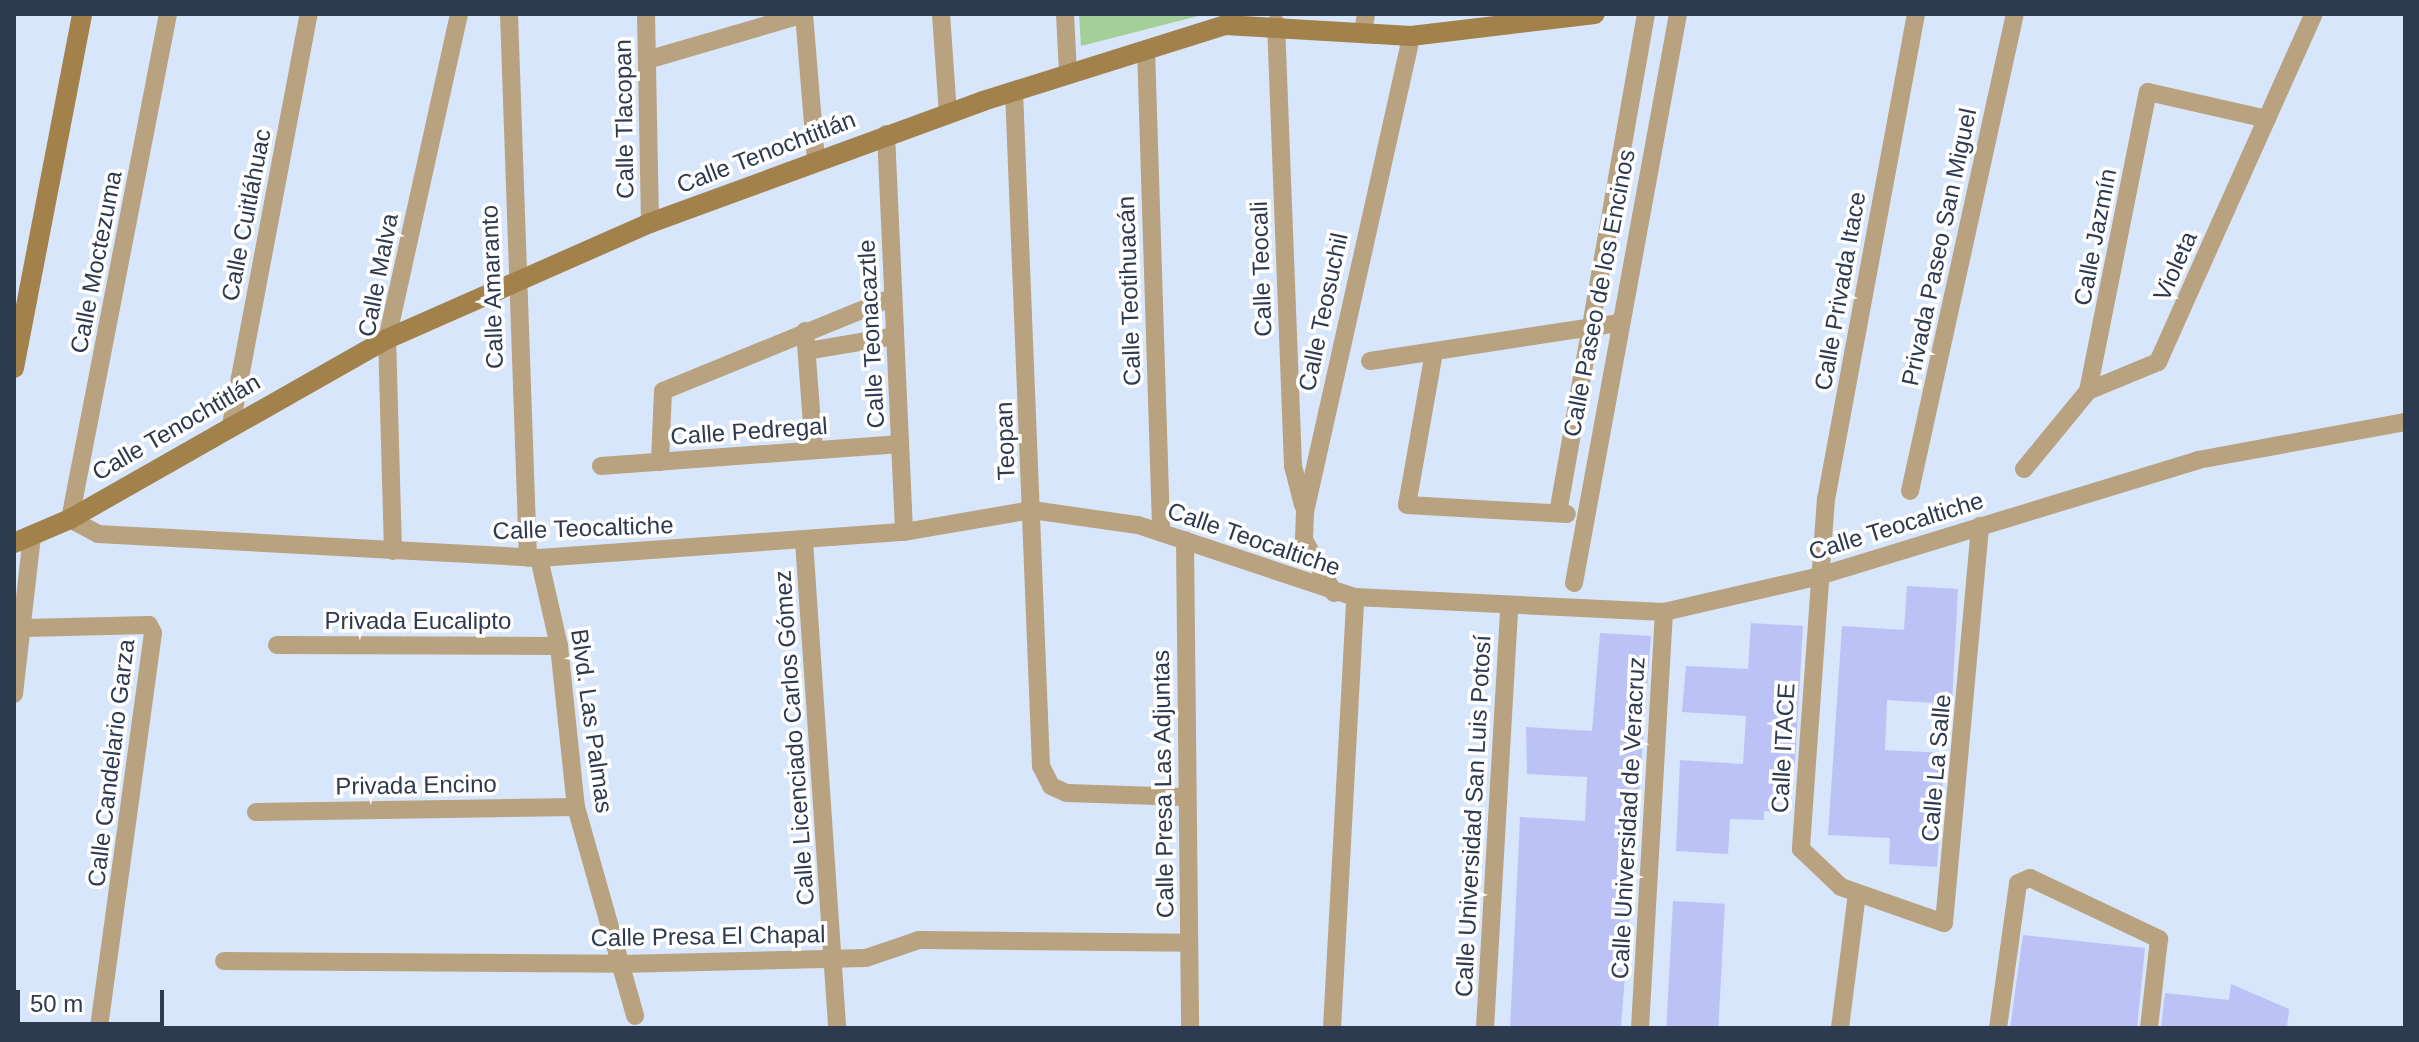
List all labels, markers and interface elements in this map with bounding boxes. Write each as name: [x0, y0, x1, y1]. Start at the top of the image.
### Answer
street label: Calle Tlacopan: [608, 39, 640, 199]
street label: Calle Tenochtitlán: [672, 105, 860, 199]
street label: Privada Paseo San Miguel: [1896, 106, 1982, 388]
street label: Calle Cuitláhuac: [215, 126, 277, 304]
street label: Calle Paseo de los Encinos: [1557, 147, 1641, 439]
street label: Calle Jazmín: [2068, 166, 2122, 308]
street label: Calle Moctezuma: [64, 168, 128, 356]
street label: Calle Privada Itace: [1808, 189, 1872, 393]
street label: Calle Teotihuacán: [1111, 195, 1147, 387]
street label: Calle Teocali: [1244, 201, 1278, 337]
street label: Calle Amaranto: [475, 204, 509, 370]
street label: Calle Malva: [352, 211, 404, 339]
street label: Violeta: [2147, 227, 2203, 305]
street label: Calle Teosuchil: [1292, 230, 1354, 394]
street label: Calle Teonacaztle: [852, 239, 890, 429]
street label: Calle Tenochtitlán: [87, 367, 265, 487]
street label: Teopan: [989, 401, 1021, 481]
street label: Calle Pedregal: [669, 411, 829, 451]
street label: Calle Teocaltiche: [1805, 486, 1987, 566]
street label: Calle Teocaltiche: [1164, 496, 1344, 582]
street label: Calle Teocaltiche: [492, 510, 674, 546]
street label: Calle Licenciado Carlos Gómez: [768, 569, 820, 907]
street label: Privada Eucalipto: [325, 607, 511, 635]
street label: Blvd. Las Palmas: [565, 627, 619, 815]
street label: Calle Universidad San Luis Potosí: [1449, 634, 1497, 998]
street label: Calle Candelario Garza: [82, 637, 140, 889]
street label: Calle Presa Las Adjuntas: [1146, 649, 1180, 919]
street label: Calle Universidad de Veracruz: [1605, 656, 1651, 980]
street label: Calle ITACE: [1765, 682, 1801, 814]
street label: Calle La Salle: [1915, 693, 1957, 843]
street label: Privada Encino: [335, 769, 497, 801]
street label: Calle Presa El Chapal: [590, 920, 826, 952]
scale bar: [20, 974, 168, 1024]
text: 50 m: [30, 990, 83, 1017]

